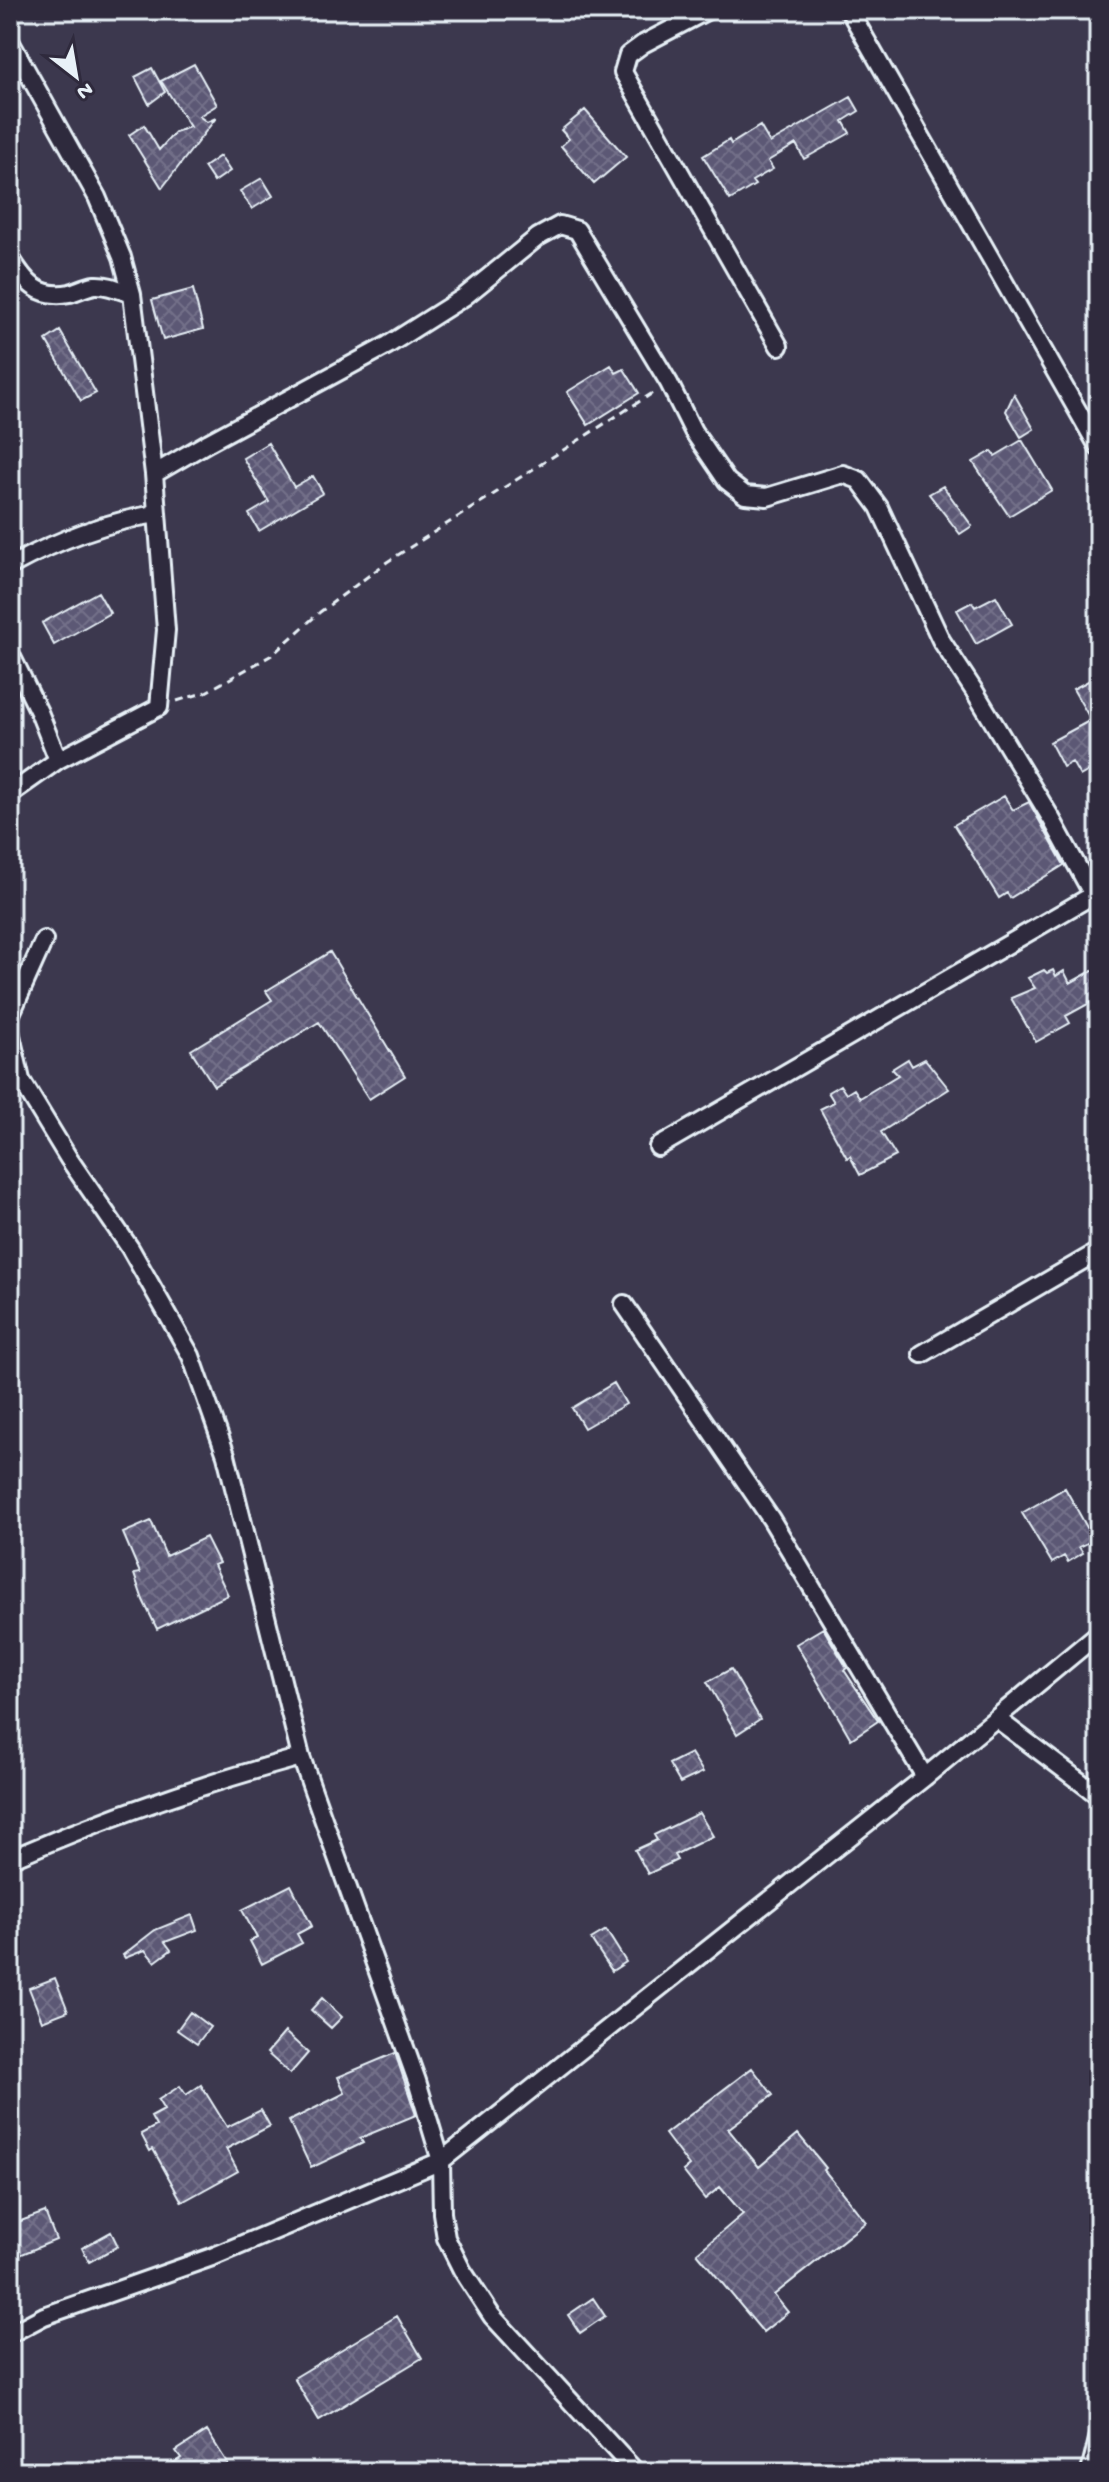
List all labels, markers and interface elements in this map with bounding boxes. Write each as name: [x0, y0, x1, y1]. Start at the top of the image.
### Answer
north arrow: [36, 36, 116, 116]
text: N: [71, 75, 97, 105]

